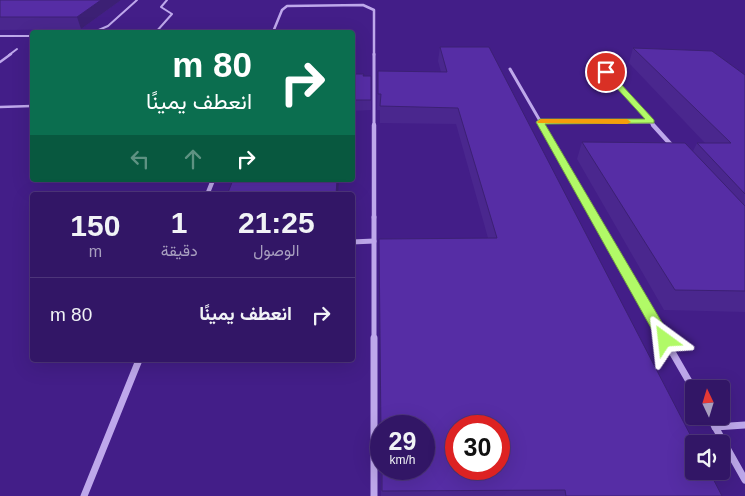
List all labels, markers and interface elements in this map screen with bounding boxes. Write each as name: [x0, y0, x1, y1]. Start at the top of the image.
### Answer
text: 80 m: [172, 45, 252, 84]
icon: right: [270, 50, 335, 115]
pin: [585, 51, 627, 93]
icon: arrive: [592, 58, 620, 86]
text: انعطف يمينًا: [146, 89, 252, 114]
icon: left: [126, 145, 154, 173]
icon: ahead: [179, 145, 207, 173]
icon: right: [232, 145, 260, 173]
text: 1: [171, 206, 188, 239]
text: 21:25: [238, 206, 315, 239]
text: 150: [70, 209, 120, 242]
text: دقيقة: [161, 242, 198, 259]
text: الوصول: [253, 242, 299, 259]
text: m: [89, 243, 102, 260]
icon: right: [307, 301, 335, 329]
text: انعطف يمينًا: [199, 303, 292, 324]
text: 80 m: [50, 304, 92, 325]
position arrow: [638, 313, 690, 365]
north arrow: [685, 380, 730, 425]
map controls: [685, 380, 730, 480]
speed limit sign: 30: [445, 415, 510, 480]
text: 29: [389, 427, 416, 455]
button: sound: [685, 435, 730, 480]
text: km/h: [389, 453, 416, 467]

